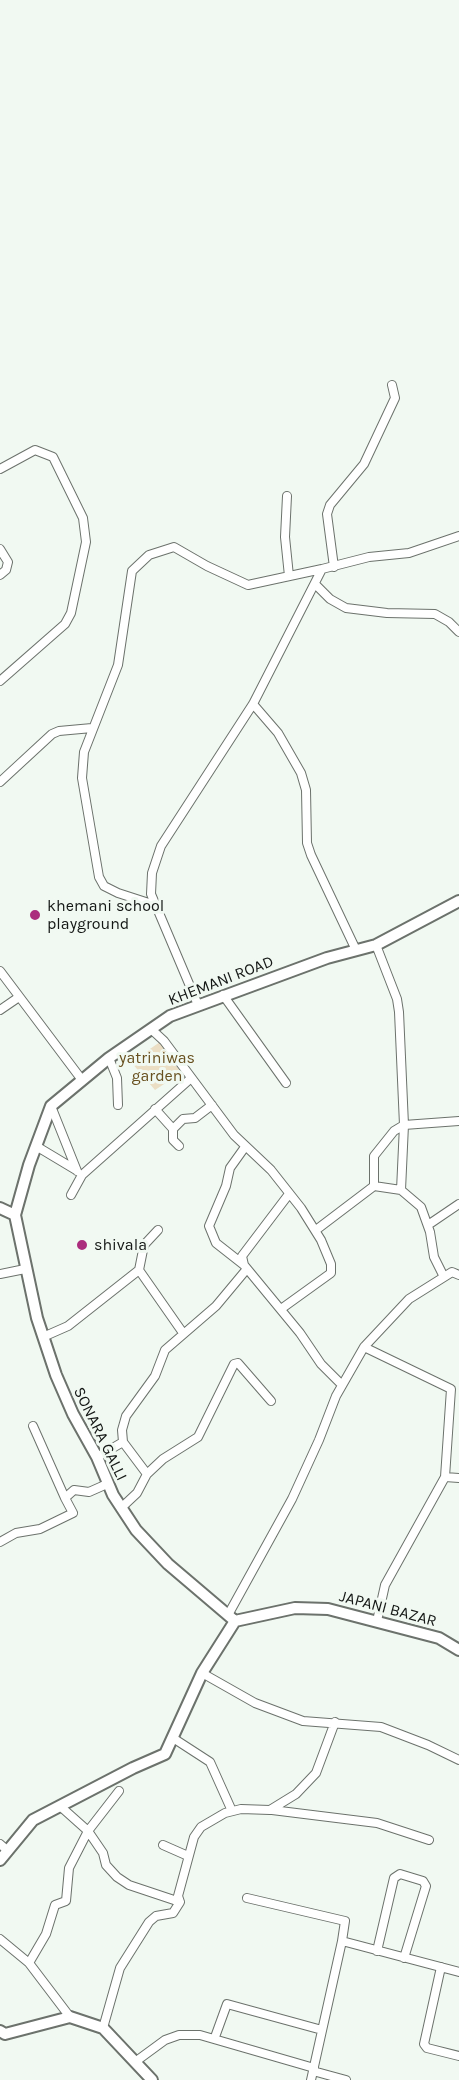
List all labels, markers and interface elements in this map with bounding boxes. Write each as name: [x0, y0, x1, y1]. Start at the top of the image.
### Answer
place label: khemani school playground: [47, 896, 164, 934]
marker: khemani school playground: [28, 908, 42, 922]
street label: KHEMANI ROAD: [166, 952, 276, 1010]
park label: yatriniwas garden: [119, 1048, 195, 1086]
place label: shivala: [94, 1235, 147, 1255]
marker: shivala: [75, 1238, 89, 1252]
street label: SONARA GALLI: [69, 1384, 131, 1484]
street label: JAPANI BAZAR: [337, 1587, 439, 1631]

